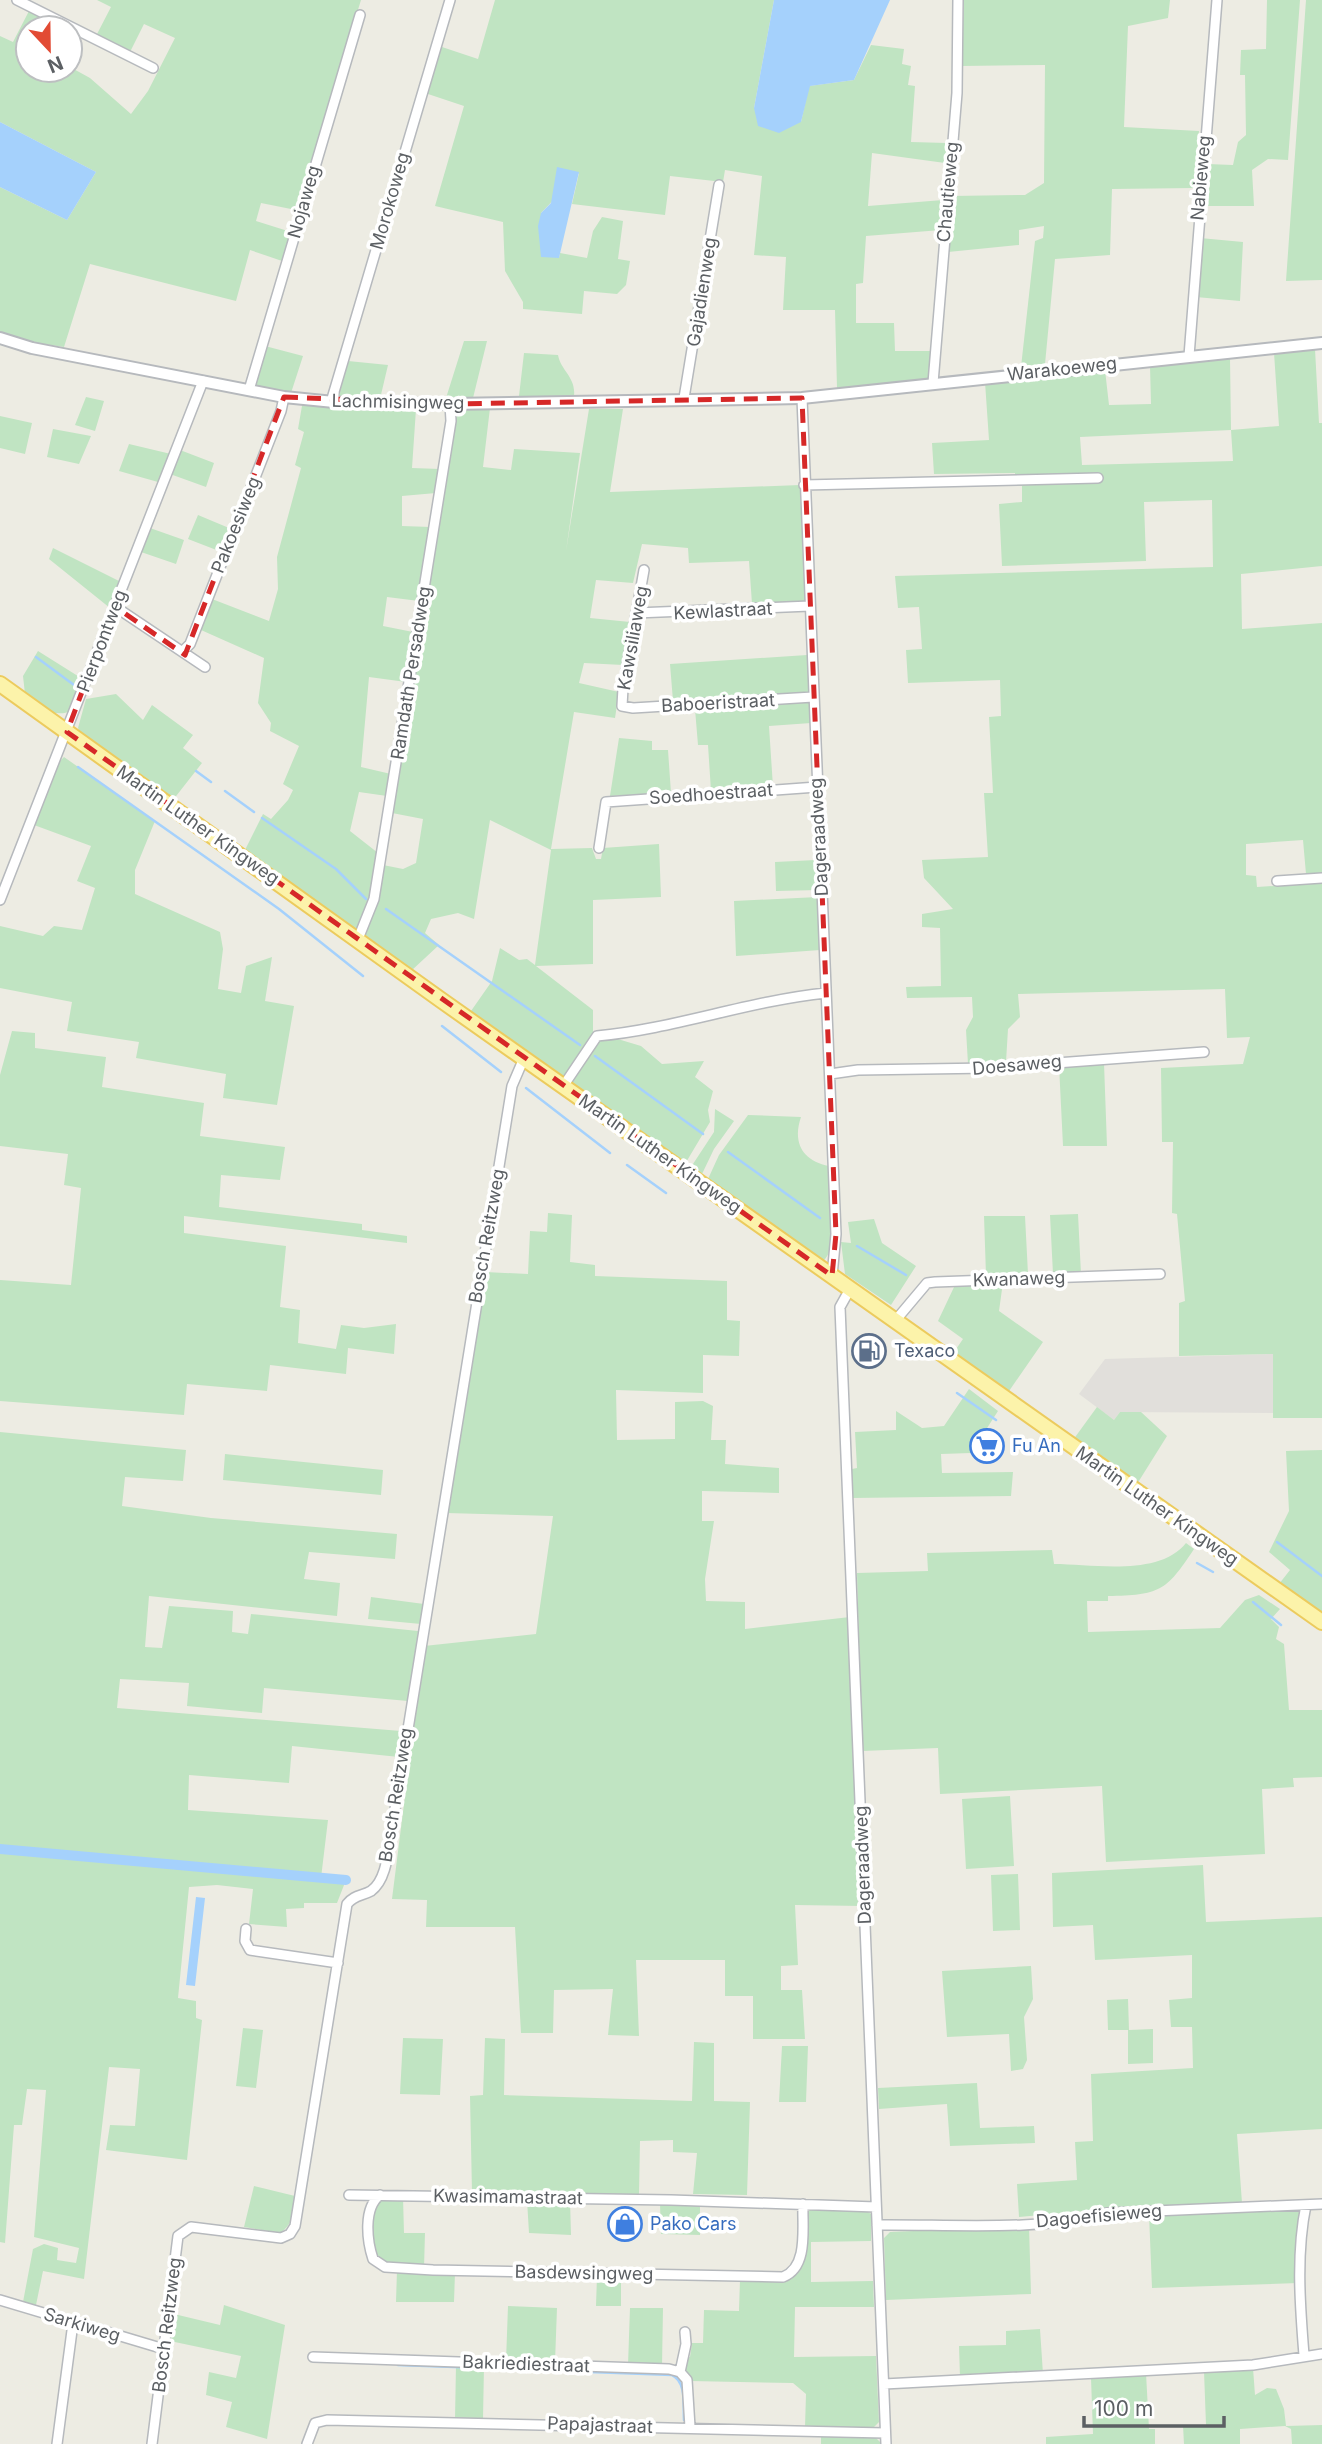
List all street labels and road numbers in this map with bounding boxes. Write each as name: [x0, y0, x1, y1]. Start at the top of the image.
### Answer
street label: Nabieweg: [1186, 135, 1215, 221]
street label: Chautieweg: [933, 141, 962, 243]
street label: Morokoweg: [366, 150, 413, 252]
street label: Nojaweg: [283, 163, 324, 241]
street label: Gajadienweg: [682, 236, 721, 348]
street label: Warakoeweg: [1006, 352, 1118, 385]
street label: Lachmisingweg: [331, 390, 465, 413]
street label: Pakoesiweg: [207, 474, 264, 576]
street label: Kawsiliaweg: [613, 584, 652, 692]
street label: Ramdath Persadweg: [386, 585, 435, 761]
street label: Pierpontweg: [72, 587, 131, 695]
street label: Kewlastraat: [673, 597, 773, 624]
street label: Baboeristraat: [661, 689, 775, 716]
street label: Martin Luther Kingweg: [113, 761, 284, 889]
street label: Dageraadweg: [805, 777, 832, 897]
street label: Soedhoestraat: [648, 779, 774, 808]
street label: Doesaweg: [971, 1050, 1063, 1079]
street label: Martin Luther Kingweg: [575, 1090, 746, 1218]
street label: Bosch Reitzweg: [464, 1167, 509, 1305]
street label: Kwanaweg: [972, 1266, 1066, 1291]
street label: Martin Luther Kingweg: [1072, 1442, 1243, 1570]
street label: Bosch Reitzweg: [374, 1726, 417, 1864]
street label: Dageraadweg: [850, 1805, 875, 1925]
street label: Kwasimamastraat: [433, 2185, 583, 2208]
street label: Dagoefisieweg: [1035, 2200, 1163, 2231]
street label: Bosch Reitzweg: [148, 2256, 185, 2394]
street label: Basdewsingweg: [514, 2261, 654, 2284]
street label: Sarkiweg: [41, 2303, 123, 2346]
street label: Bakriediestraat: [462, 2351, 590, 2376]
street label: Papajastraat: [547, 2412, 653, 2437]

